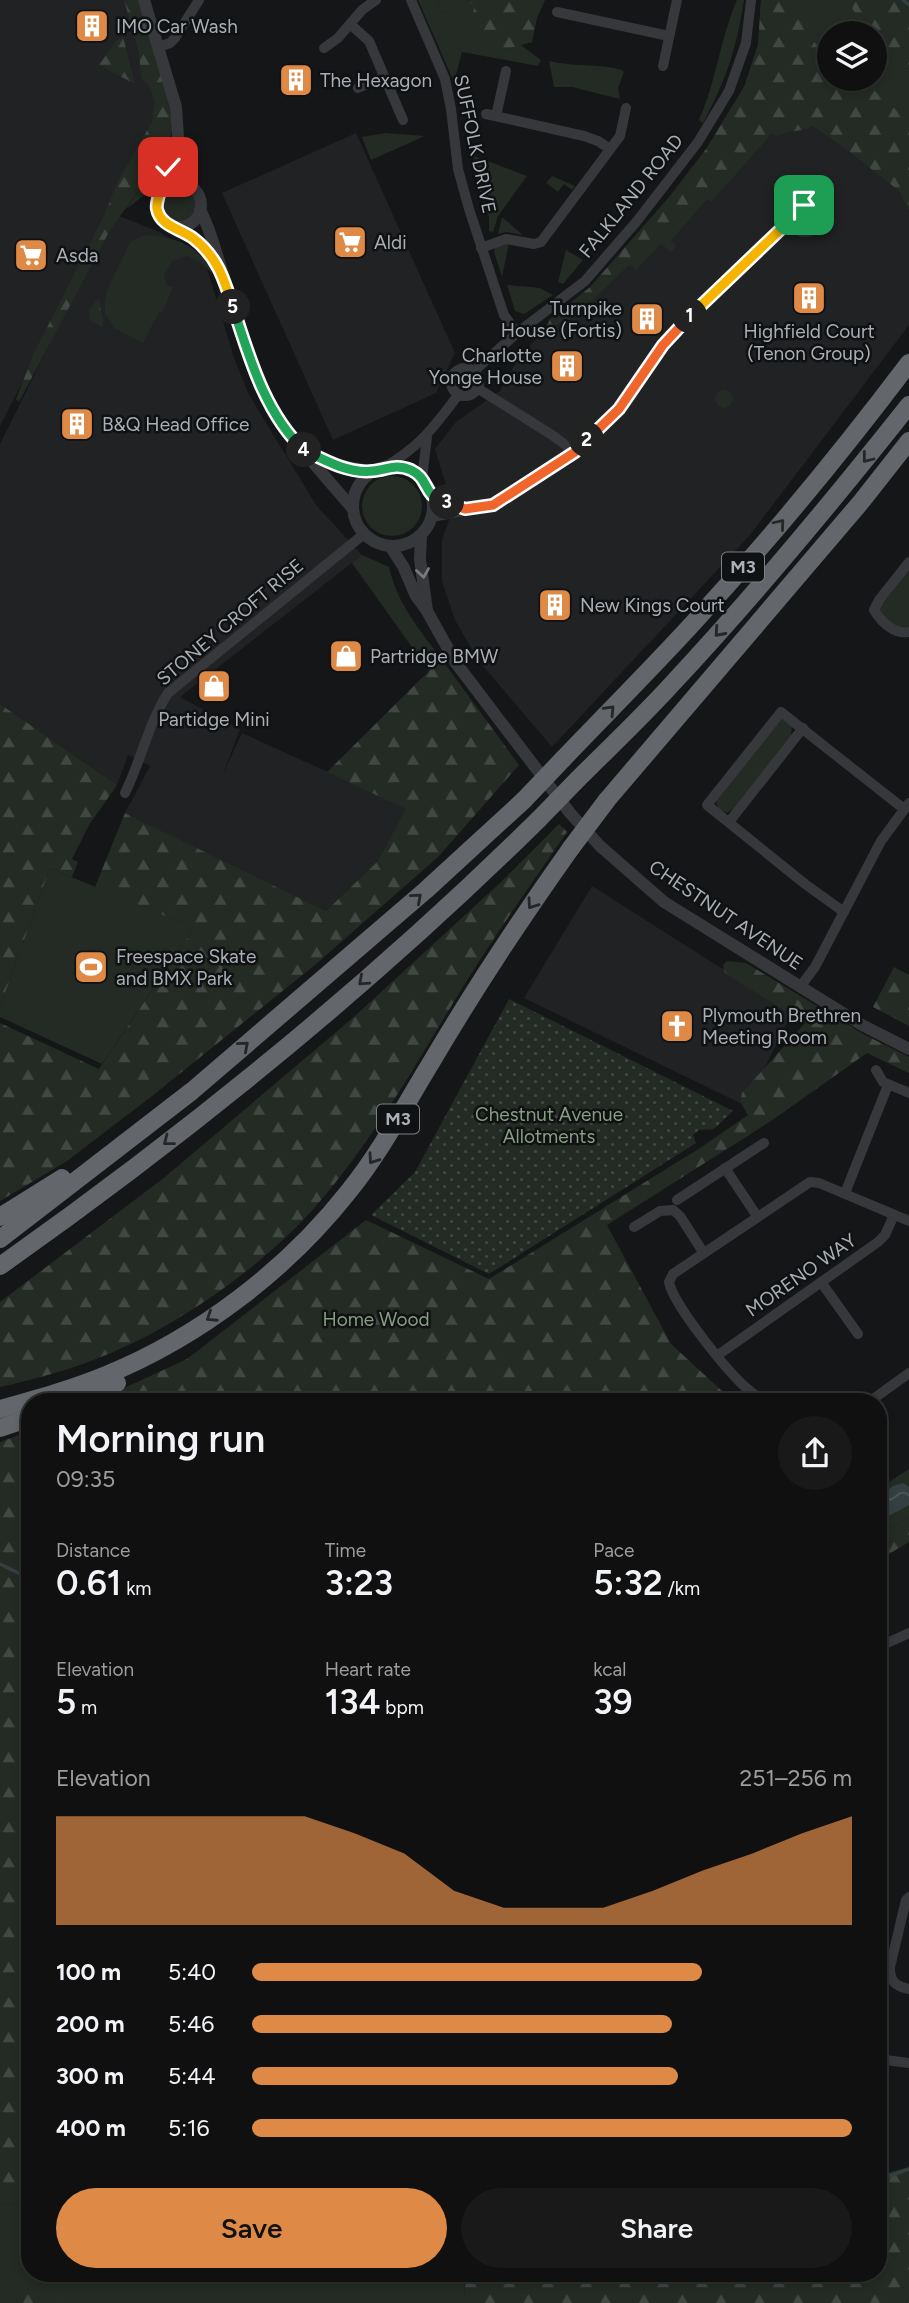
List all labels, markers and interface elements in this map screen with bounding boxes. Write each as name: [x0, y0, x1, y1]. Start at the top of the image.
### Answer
building icon: IMO Car Wash: [73, 7, 111, 45]
place label: IMO Car Wash: [116, 15, 238, 38]
map controls: [817, 21, 887, 91]
button: layers: [817, 21, 887, 91]
building icon: The Hexagon: [277, 61, 315, 99]
place label: The Hexagon: [320, 69, 432, 92]
street label: SUFFOLK DRIVE: [449, 73, 501, 215]
street label: FALKLAND ROAD: [574, 130, 688, 262]
pin: [138, 137, 198, 197]
icon: check: [149, 148, 187, 186]
pin: [774, 175, 834, 235]
icon: arrive: [785, 186, 823, 224]
supermarket icon: Aldi: [331, 223, 369, 261]
place label: Aldi: [374, 231, 407, 254]
supermarket icon: Asda: [12, 236, 50, 274]
place label: Asda: [56, 244, 99, 267]
building icon: Highfield Court (Tenon Group): [790, 279, 828, 317]
pin: 5: [216, 290, 250, 324]
text: 5: [227, 295, 238, 318]
place label: Turnpike House (Fortis): [501, 297, 622, 342]
pin: 1: [672, 298, 708, 334]
building icon: Turnpike House (Fortis): [628, 300, 666, 338]
text: 1: [685, 304, 694, 327]
place label: Highfield Court (Tenon Group): [743, 320, 875, 365]
place label: Charlotte Yonge House: [429, 344, 542, 389]
building icon: Charlotte Yonge House: [548, 347, 586, 385]
building icon: B&Q Head Office: [58, 405, 96, 443]
place label: B&Q Head Office: [102, 413, 249, 436]
pin: 2: [570, 422, 604, 458]
text: 2: [581, 428, 592, 451]
pin: 4: [286, 433, 322, 468]
text: 4: [297, 438, 310, 461]
one-way arrow: [862, 451, 875, 463]
pin: 3: [430, 484, 464, 520]
text: 3: [441, 490, 452, 513]
one-way arrow: [772, 519, 784, 532]
road number: M3: [722, 552, 764, 582]
street label: STONEY CROFT RISE: [152, 554, 308, 690]
one-way arrow: [415, 567, 430, 579]
building icon: New Kings Court: [536, 586, 574, 624]
place label: New Kings Court: [580, 594, 725, 617]
one-way arrow: [715, 623, 727, 636]
shop icon: Partridge BMW: [327, 637, 365, 675]
place label: Partridge BMW: [370, 645, 499, 668]
shop icon: Partidge Mini: [195, 667, 233, 705]
one-way arrow: [602, 705, 614, 718]
place label: Partidge Mini: [158, 708, 270, 731]
street label: CHESTNUT AVENUE: [645, 855, 807, 975]
one-way arrow: [409, 894, 422, 906]
one-way arrow: [528, 896, 540, 909]
place label: Freespace Skate and BMX Park: [116, 945, 256, 990]
sports icon: Freespace Skate and BMX Park: [72, 948, 110, 986]
one-way arrow: [358, 973, 371, 985]
place label: Plymouth Brethren Meeting Room: [702, 1004, 861, 1049]
church icon: Plymouth Brethren Meeting Room: [658, 1007, 696, 1045]
one-way arrow: [236, 1042, 249, 1054]
park label: Chestnut Avenue Allotments: [475, 1103, 623, 1148]
road number: M3: [377, 1104, 419, 1134]
one-way arrow: [164, 1132, 176, 1145]
one-way arrow: [369, 1151, 381, 1164]
street label: MORENO WAY: [741, 1228, 861, 1322]
park label: Home Wood: [322, 1308, 430, 1331]
one-way arrow: [206, 1309, 219, 1321]
text: Morning run: [56, 1416, 265, 1462]
button: share: [778, 1416, 852, 1490]
text: 09:35: [56, 1465, 115, 1493]
text: Distance: [56, 1539, 130, 1562]
text: Time: [325, 1539, 366, 1562]
text: Pace: [593, 1539, 634, 1562]
text: 0.61: [56, 1562, 121, 1604]
text: 3:23: [325, 1562, 393, 1604]
text: 5:32: [593, 1562, 663, 1604]
text: km: [121, 1577, 152, 1600]
text: /km: [663, 1577, 700, 1600]
text: Elevation: [56, 1658, 134, 1681]
text: Heart rate: [325, 1658, 411, 1681]
text: kcal: [593, 1658, 627, 1681]
text: 5: [56, 1681, 76, 1723]
text: 134: [325, 1681, 381, 1723]
text: 39: [593, 1681, 633, 1723]
text: m: [76, 1696, 97, 1719]
text: bpm: [381, 1696, 424, 1719]
text: Elevation: [56, 1764, 151, 1792]
text: 251–256 m: [739, 1764, 852, 1792]
text: 100 m: [56, 1958, 121, 1986]
text: 5:40: [168, 1958, 216, 1986]
text: 200 m: [56, 2010, 125, 2038]
text: 5:46: [168, 2010, 214, 2038]
text: 300 m: [56, 2062, 124, 2090]
text: 5:44: [168, 2062, 216, 2090]
text: 400 m: [56, 2114, 126, 2142]
text: 5:16: [168, 2114, 210, 2142]
button: Save: [56, 2188, 447, 2268]
button: Share: [461, 2188, 852, 2268]

